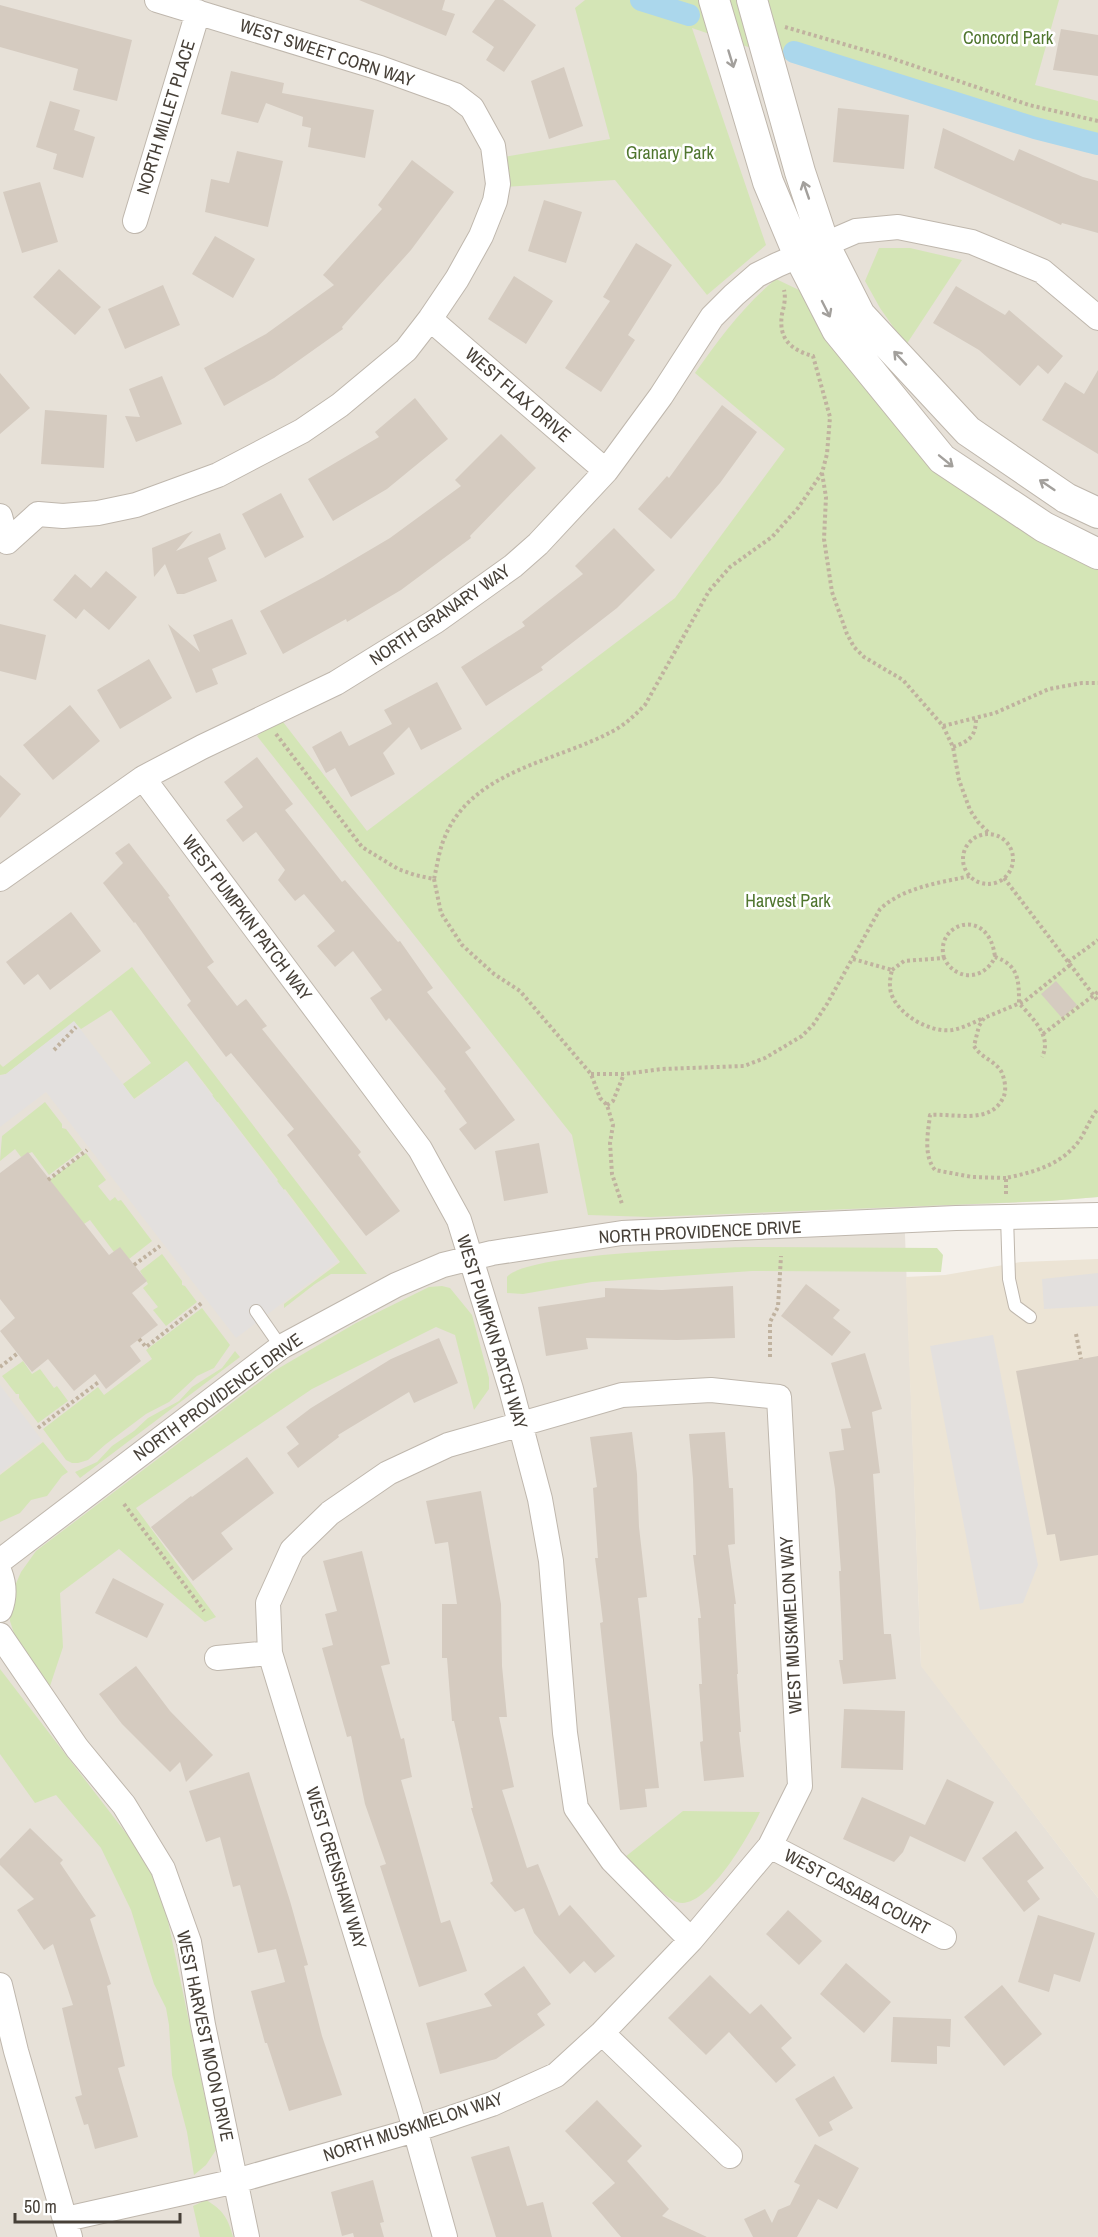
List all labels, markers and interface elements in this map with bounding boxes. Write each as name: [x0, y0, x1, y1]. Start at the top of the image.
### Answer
street label: WEST SWEET CORN WAY: [237, 12, 418, 93]
park label: Concord Park: [963, 25, 1054, 50]
street label: NORTH MILLET PLACE: [130, 37, 201, 197]
one-way arrow: [726, 49, 737, 68]
park label: Granary Park: [626, 140, 714, 165]
one-way arrow: [800, 181, 811, 200]
one-way arrow: [821, 299, 832, 317]
street label: WEST FLAX DRIVE: [460, 342, 577, 448]
one-way arrow: [894, 351, 908, 366]
one-way arrow: [938, 454, 954, 467]
one-way arrow: [1039, 479, 1056, 491]
street label: NORTH GRANARY WAY: [364, 558, 515, 671]
street label: WEST PUMPKIN PATCH WAY: [177, 830, 318, 1006]
park label: Harvest Park: [745, 888, 831, 913]
street label: NORTH PROVIDENCE DRIVE: [598, 1214, 802, 1249]
street label: WEST PUMPKIN PATCH WAY: [451, 1232, 534, 1432]
street label: NORTH PROVIDENCE DRIVE: [128, 1327, 307, 1466]
street label: WEST MUSKMELON WAY: [773, 1535, 808, 1714]
street label: WEST CRENSHAW WAY: [300, 1784, 373, 1952]
street label: WEST CASABA COURT: [780, 1843, 935, 1941]
street label: WEST HARVEST MOON DRIVE: [171, 1928, 240, 2144]
street label: NORTH MUSKMELON WAY: [320, 2086, 506, 2167]
scale bar: [15, 2186, 180, 2224]
text: 50 m: [24, 2194, 57, 2219]

